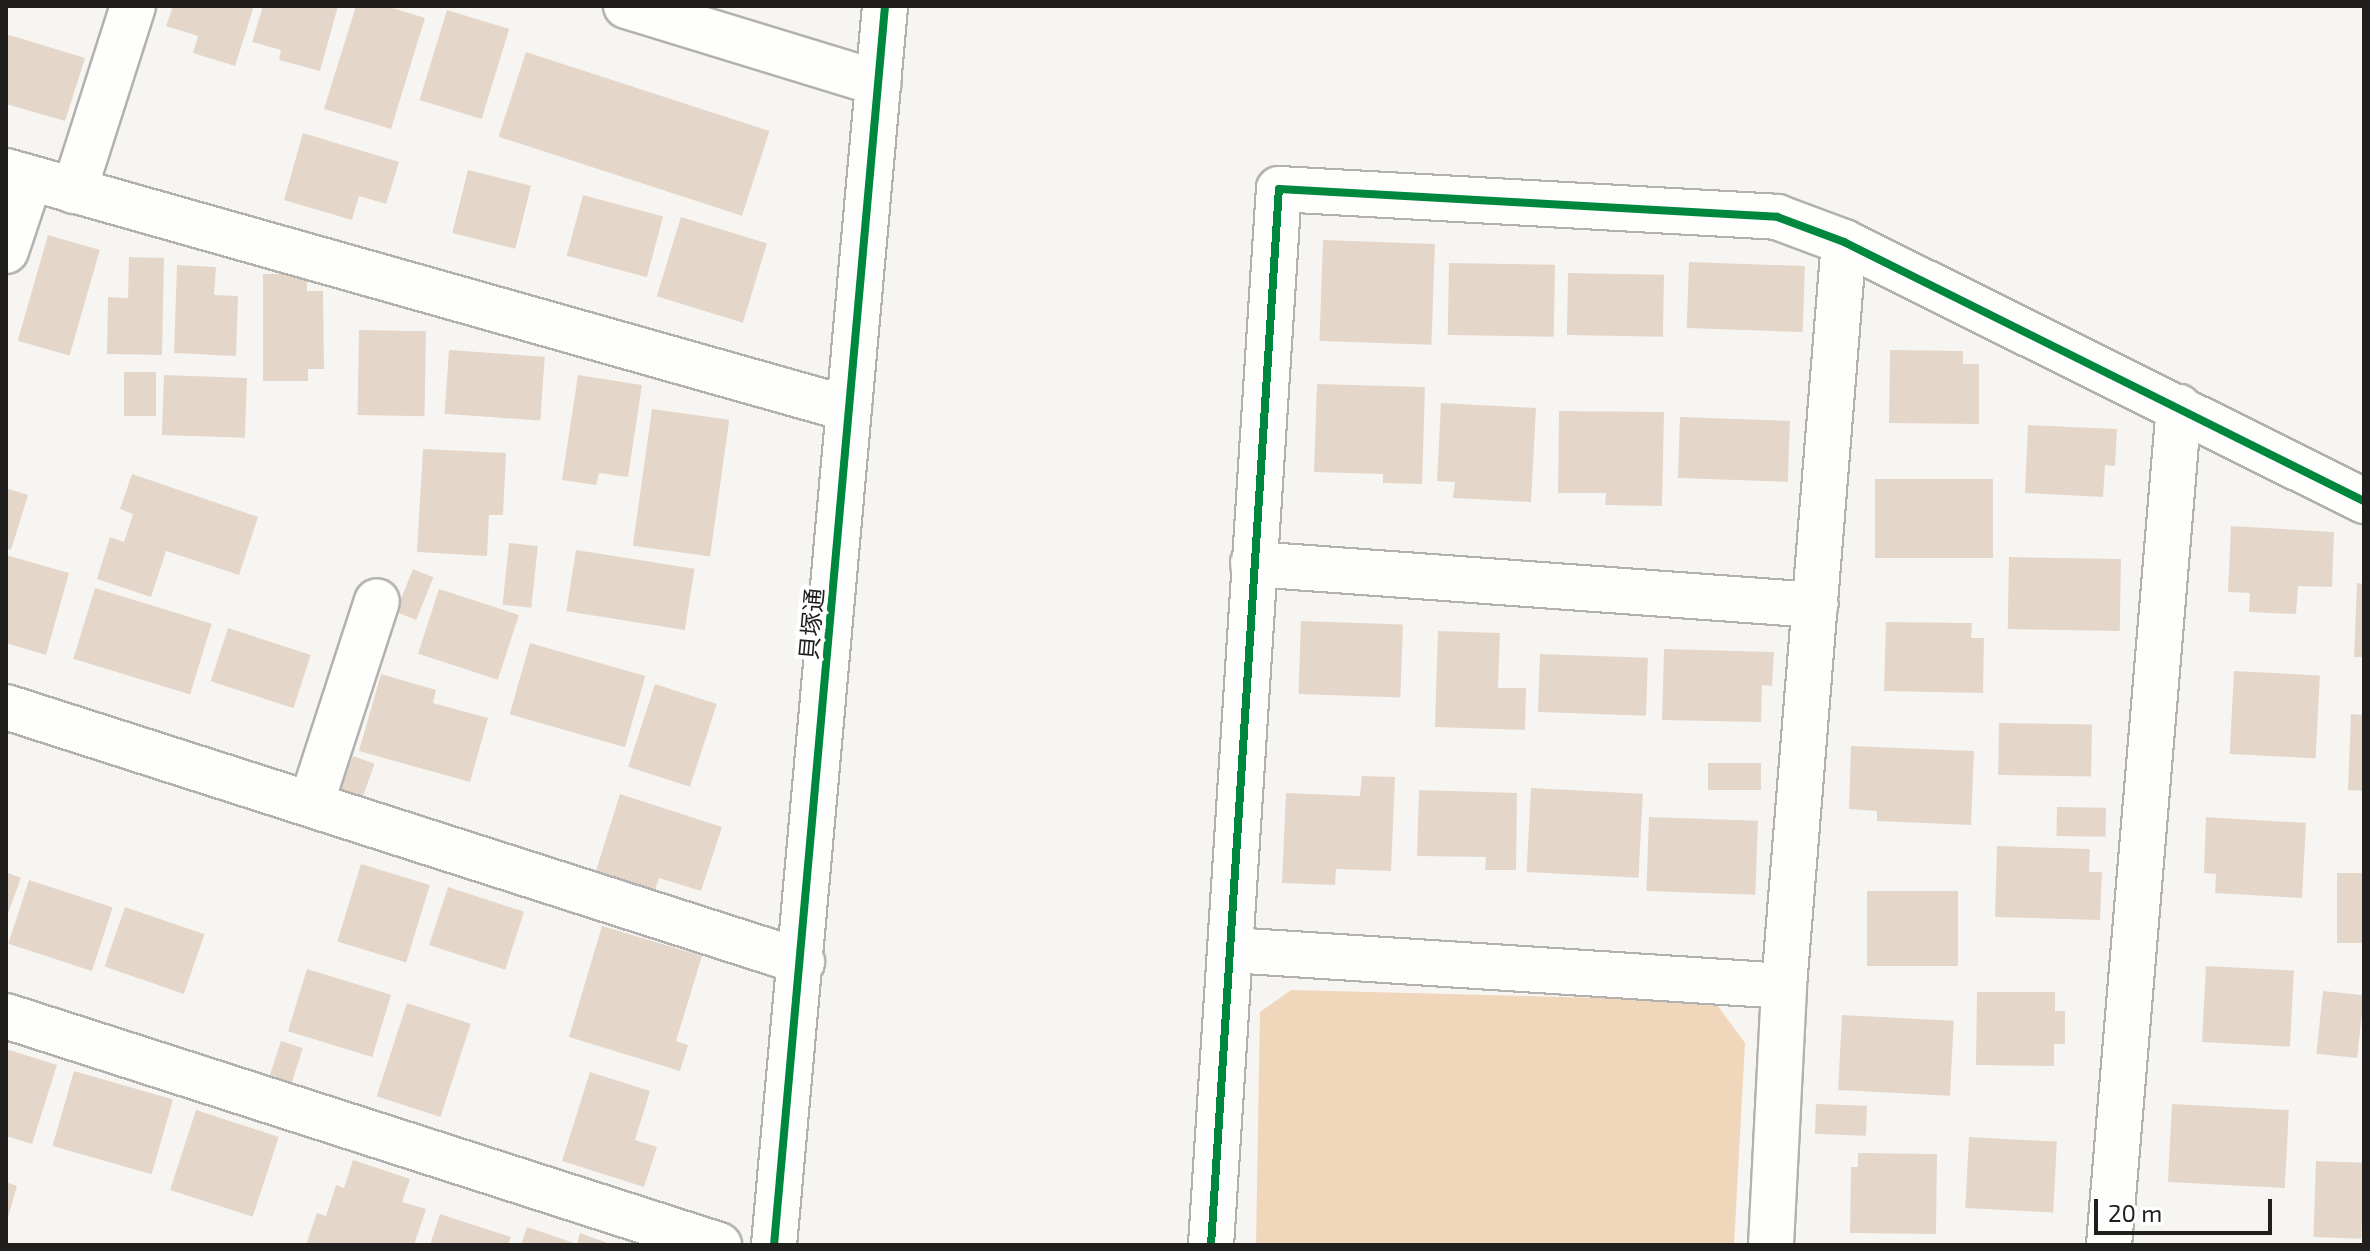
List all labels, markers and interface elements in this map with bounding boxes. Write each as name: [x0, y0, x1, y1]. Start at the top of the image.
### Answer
street label: 貝塚通: [794, 587, 828, 661]
scale bar: [2098, 1183, 2276, 1233]
text: 20 m: [2108, 1198, 2162, 1227]

